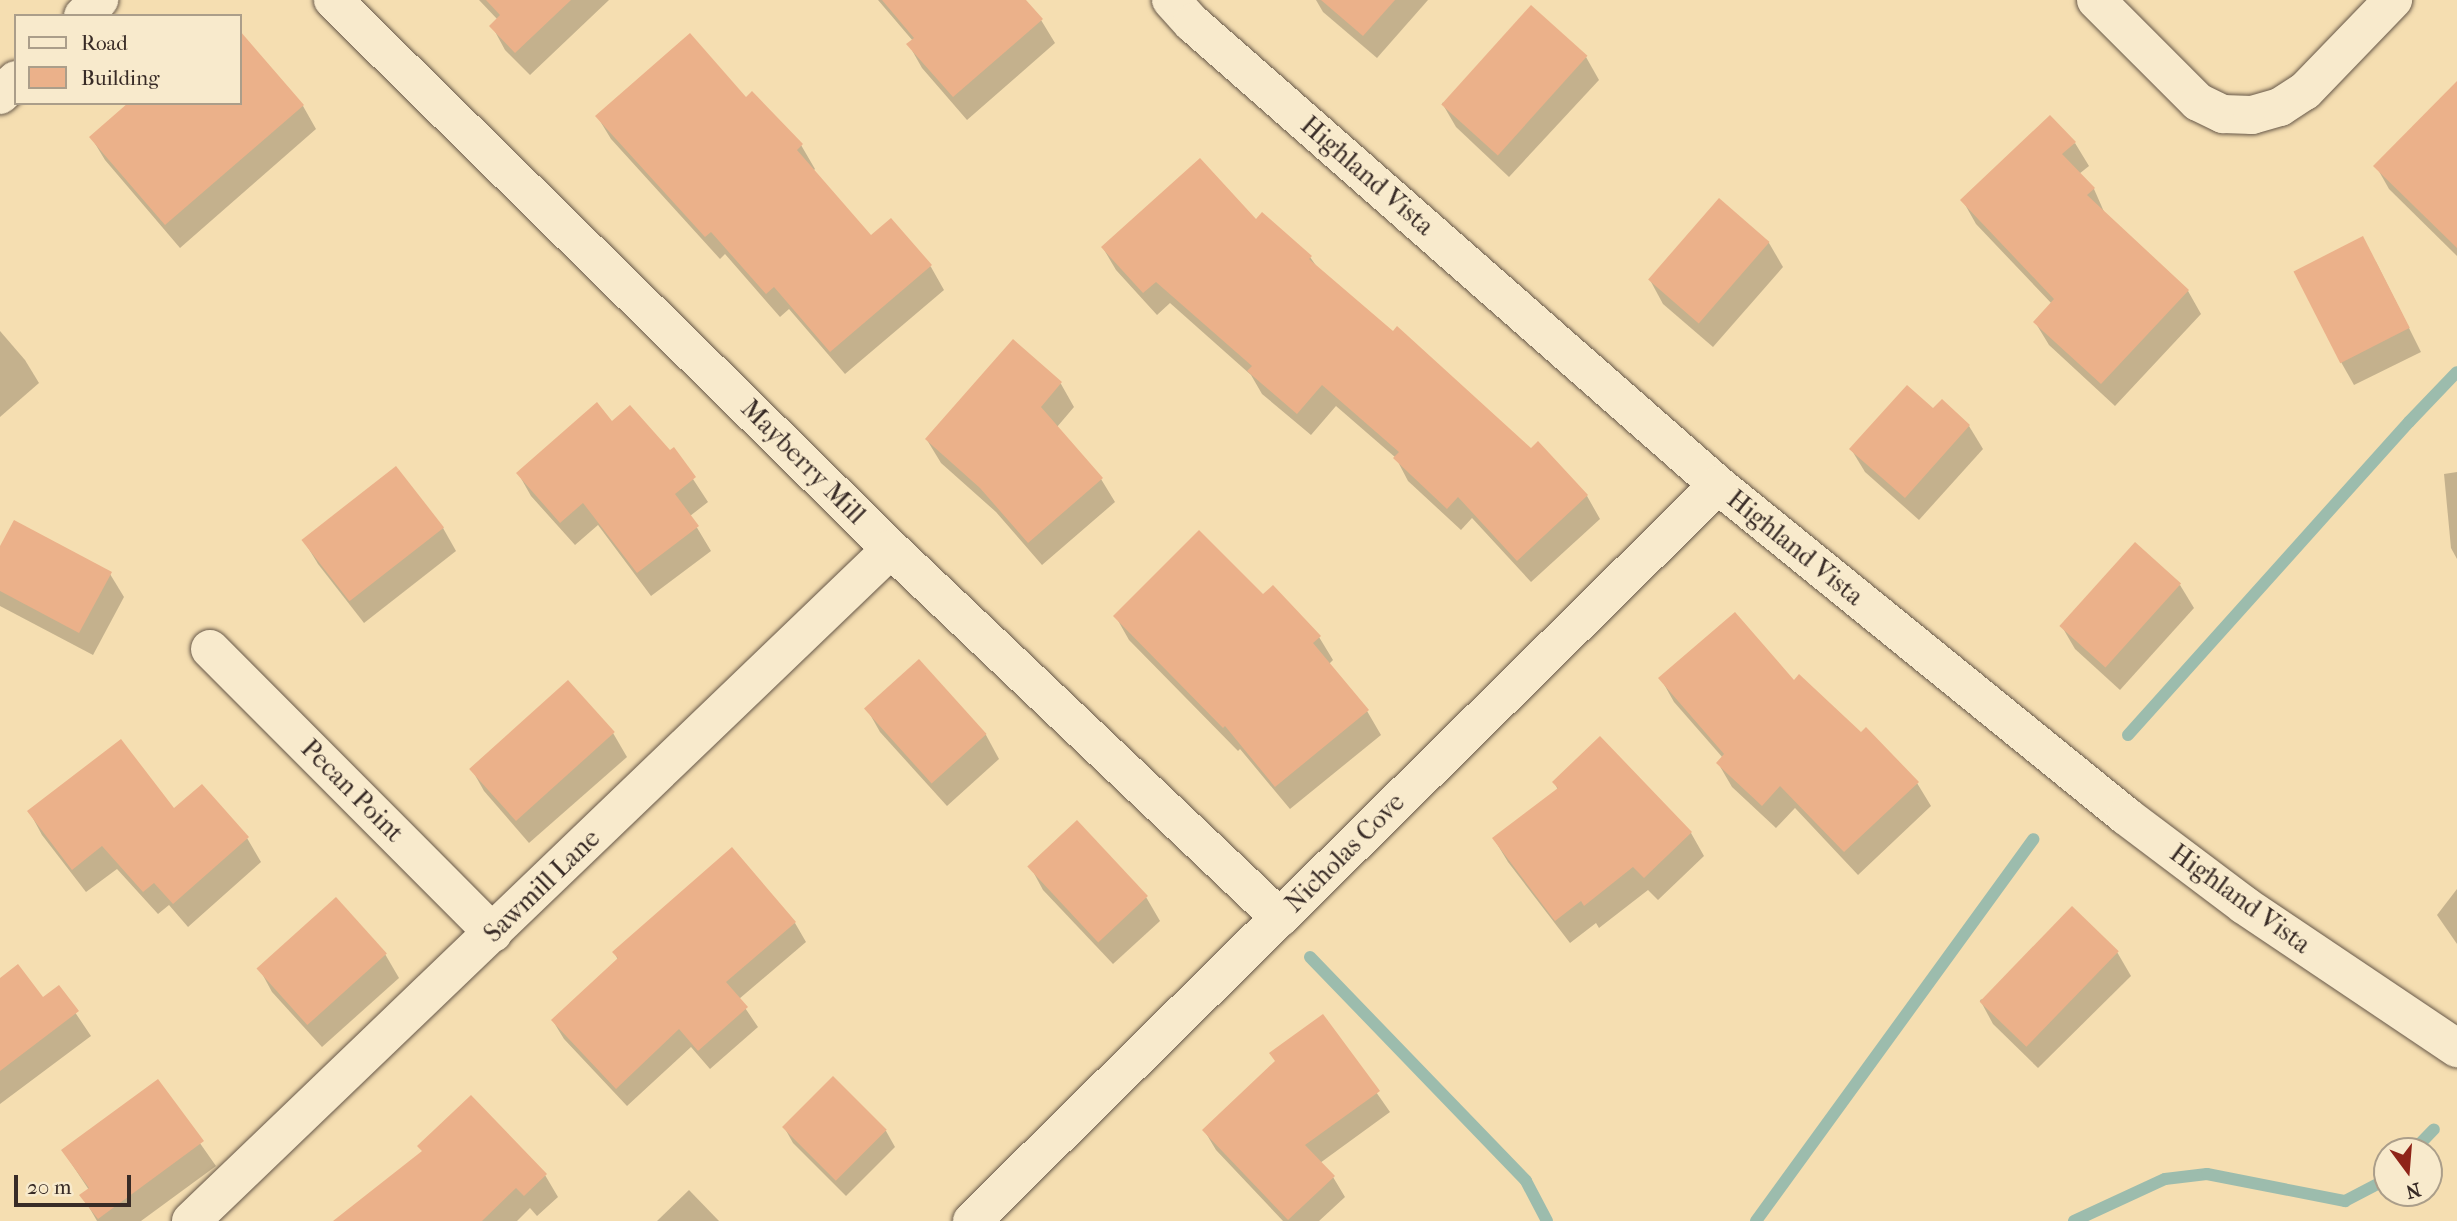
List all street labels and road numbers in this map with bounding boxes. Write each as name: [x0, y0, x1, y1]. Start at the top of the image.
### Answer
street label: Highland Vista: [1294, 110, 1440, 242]
street label: Mayberry Mill: [734, 393, 872, 531]
street label: Highland Vista: [1721, 484, 1869, 612]
street label: Pecan Point: [294, 733, 410, 849]
street label: Nicholas Cove: [1279, 787, 1411, 919]
street label: Sawmill Lane: [478, 823, 606, 949]
street label: Highland Vista: [2164, 838, 2316, 960]

